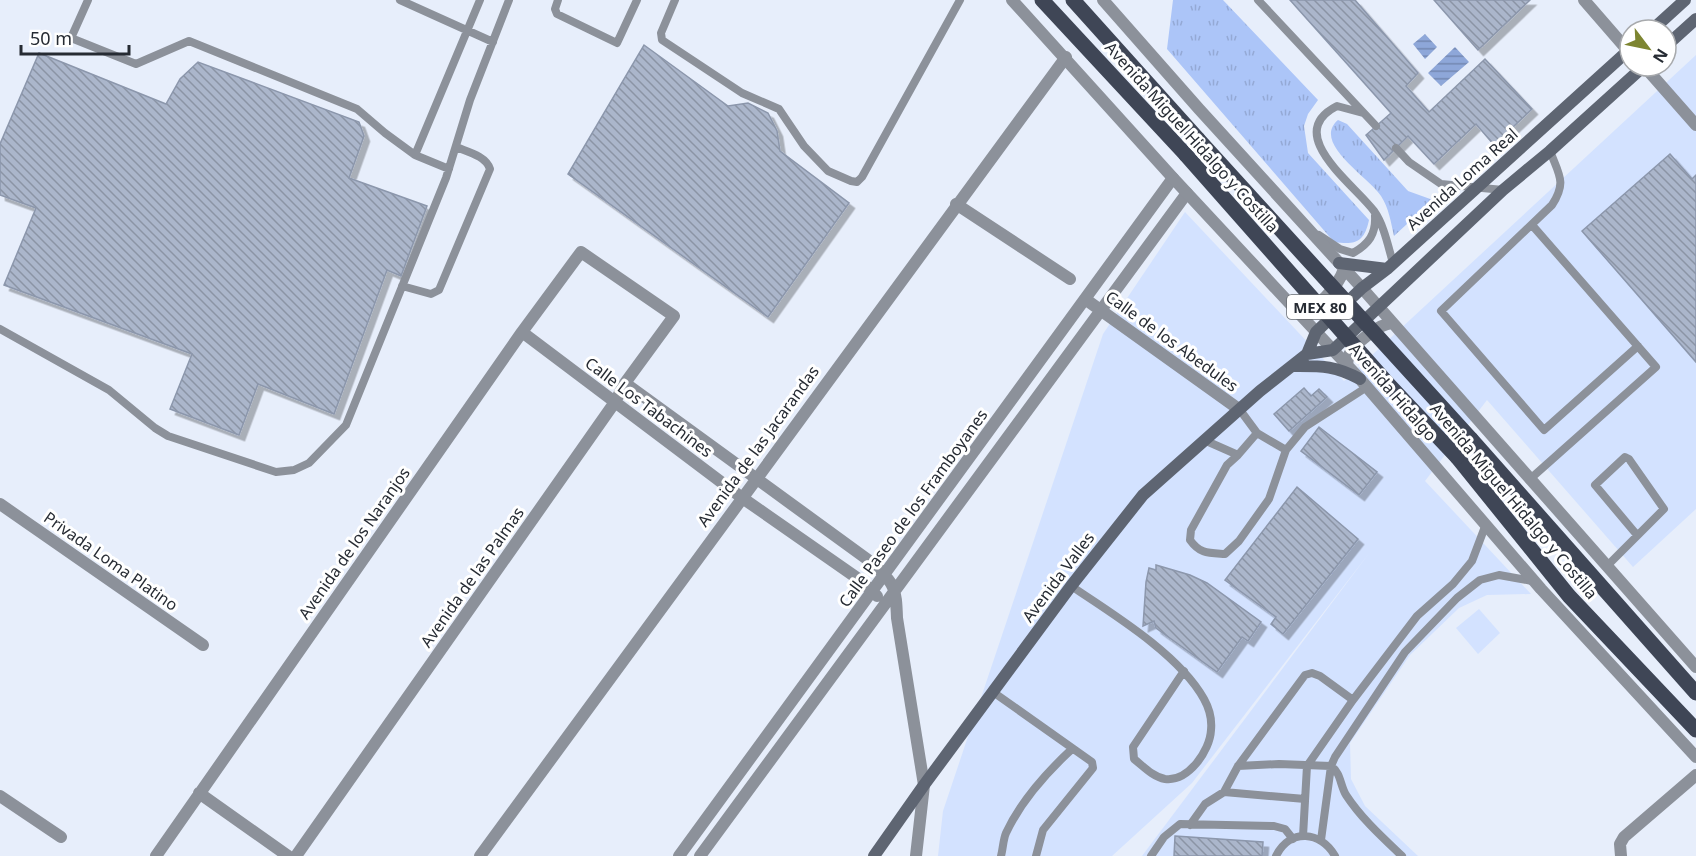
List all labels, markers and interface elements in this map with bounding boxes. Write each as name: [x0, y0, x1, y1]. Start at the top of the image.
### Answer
scale bar: [21, 18, 129, 56]
north arrow: [1618, 18, 1678, 78]
text: 50 m: [30, 26, 72, 50]
street label: Avenida Miguel Hidalgo y Costilla: [1100, 37, 1284, 237]
text: N: [1648, 45, 1673, 67]
street label: Avenida Loma Real: [1402, 123, 1522, 235]
street label: Calle de los Abedules: [1101, 285, 1243, 397]
road number: MEX 80: [1287, 295, 1353, 319]
street label: Avenida Hidalgo: [1344, 338, 1442, 446]
street label: Calle Los Tabachines: [581, 352, 717, 462]
street label: Avenida de las Jacarandas: [692, 361, 824, 531]
street label: Avenida Miguel Hidalgo y Costilla: [1425, 398, 1603, 604]
street label: Calle Paseo de los Framboyanes: [834, 405, 992, 611]
street label: Avenida de los Naranjos: [293, 463, 415, 623]
street label: Avenida de las Palmas: [415, 502, 529, 652]
street label: Privada Loma Platino: [40, 506, 182, 616]
street label: Avenida Valles: [1017, 527, 1099, 627]

